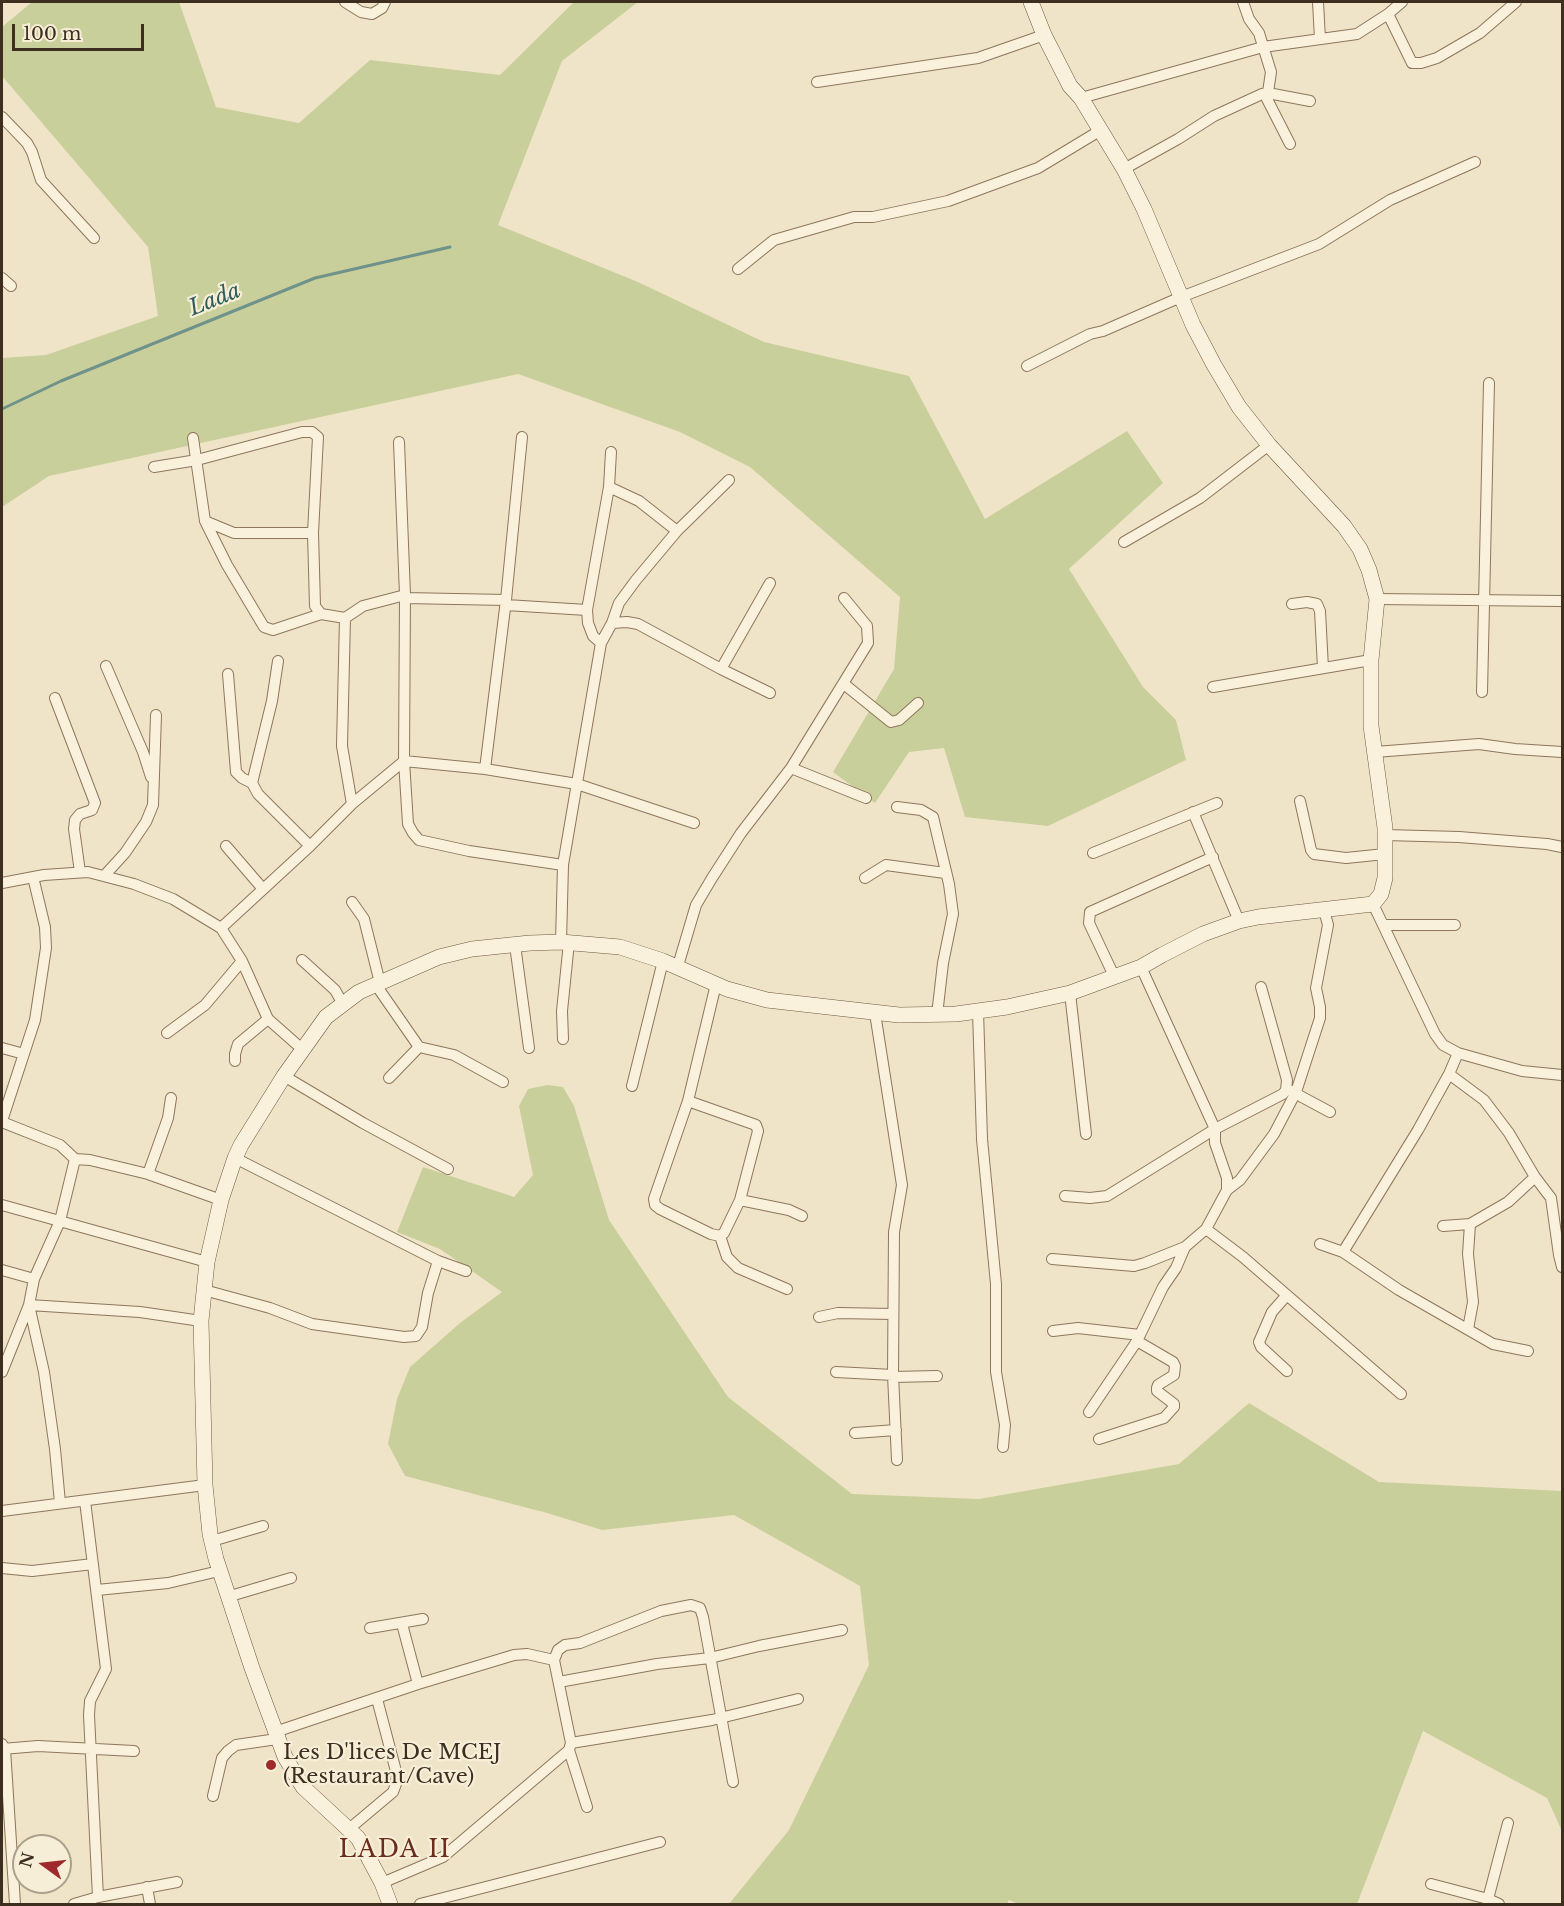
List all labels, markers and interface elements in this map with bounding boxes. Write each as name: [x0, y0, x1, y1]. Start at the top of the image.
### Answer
scale bar: [15, 12, 147, 50]
text: 100 m: [23, 23, 81, 45]
water label: Lada: [185, 278, 245, 322]
place label: Les D'lices De MCEJ (Restaurant/Cave): [283, 1740, 501, 1790]
marker: Les D'lices De MCEJ (Restaurant/Cave): [264, 1758, 278, 1772]
north arrow: [12, 1834, 72, 1894]
district label: LADA II: [339, 1836, 451, 1864]
text: N: [15, 1850, 38, 1870]

